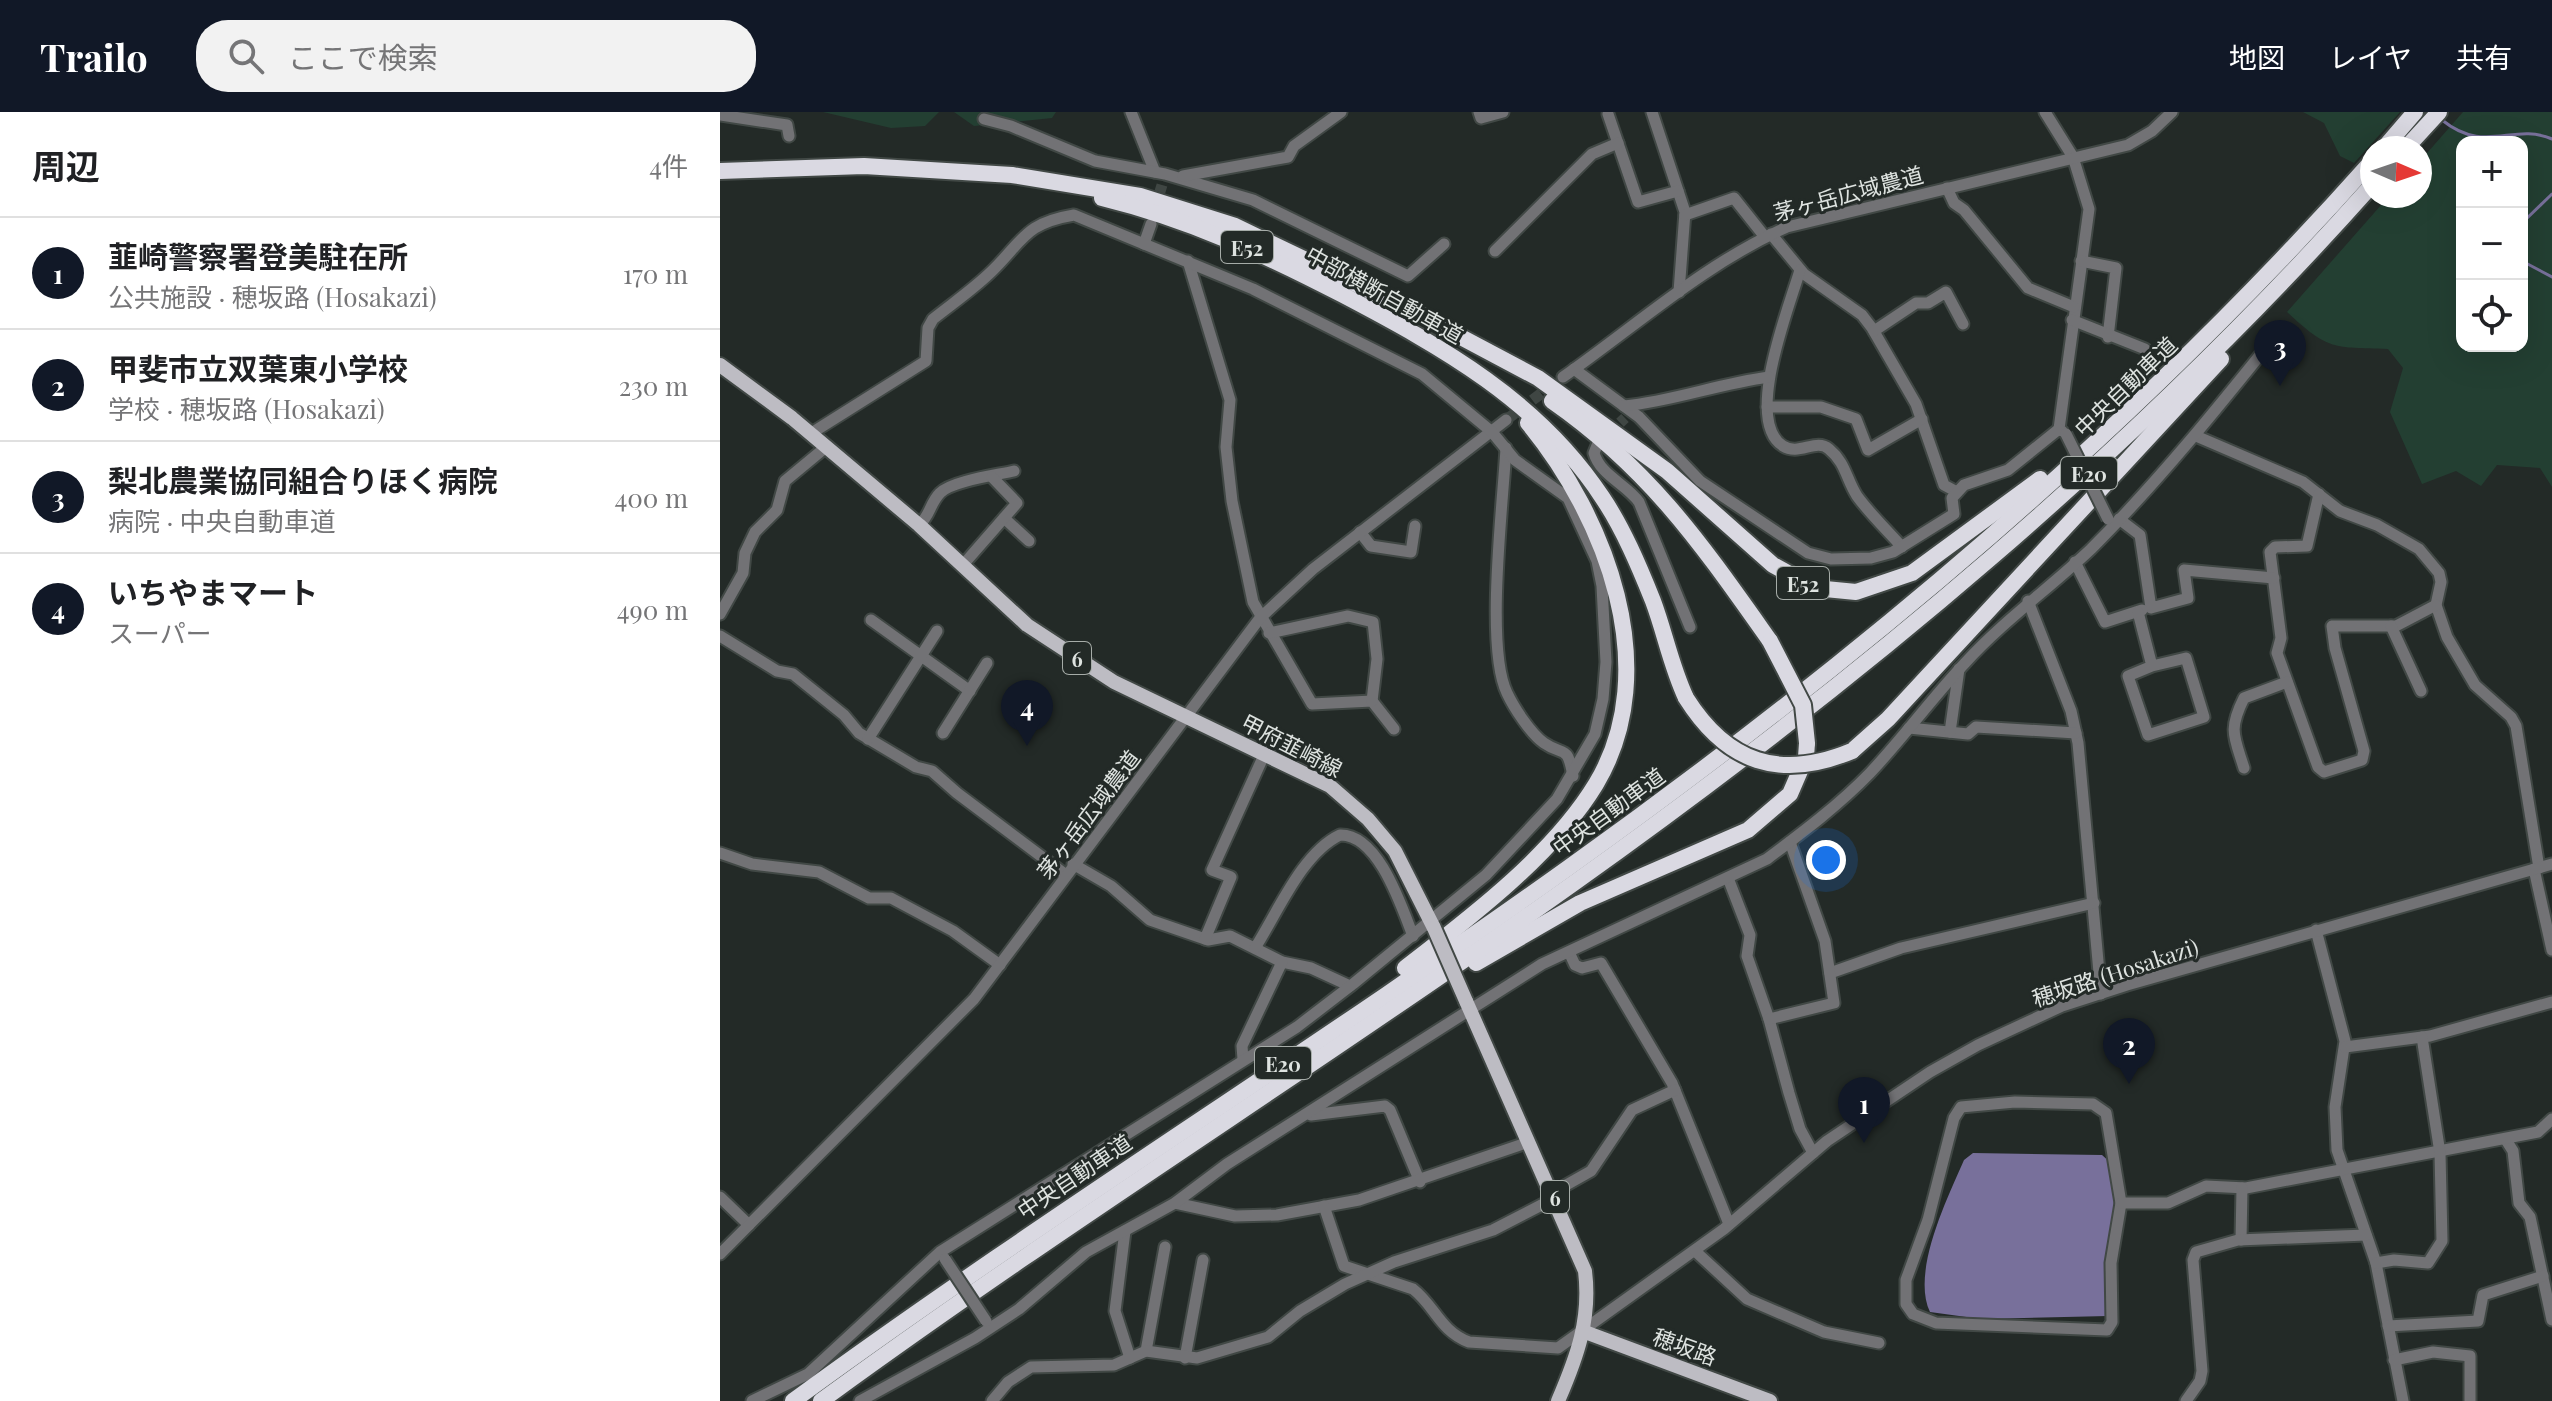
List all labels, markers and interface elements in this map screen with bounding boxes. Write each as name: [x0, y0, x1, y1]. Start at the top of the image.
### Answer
search box: [196, 20, 756, 92]
text: Trailo: [40, 31, 148, 82]
icon: search: [224, 34, 268, 78]
text: ここで検索: [288, 37, 438, 77]
text: 地図: [2229, 38, 2285, 75]
text: レイヤ: [2329, 38, 2412, 75]
text: 共有: [2456, 38, 2512, 75]
north arrow: [2360, 136, 2432, 208]
map controls: [2456, 136, 2528, 352]
button: +: [2456, 136, 2528, 208]
text: 周辺: [32, 142, 100, 188]
text: 4件: [649, 148, 688, 183]
street label: 茅ヶ岳広域農道: [1770, 159, 1926, 227]
button: −: [2456, 208, 2528, 280]
road number: E52: [1221, 231, 1273, 263]
text: 韮崎警察署登美駐在所: [108, 236, 408, 276]
street label: 中部横断自動車道: [1301, 238, 1469, 350]
text: 1: [53, 256, 63, 291]
text: 170 m: [623, 256, 688, 291]
text: 公共施設 · 穂坂路 (Hosakazi): [108, 279, 437, 314]
button: locate: [2456, 280, 2528, 352]
pin: 3: [2254, 320, 2306, 386]
street label: 中央自動車道: [2067, 329, 2183, 443]
text: 甲斐市立双葉東小学校: [108, 348, 408, 388]
text: 2: [51, 368, 65, 403]
text: 230 m: [619, 368, 688, 403]
text: 学校 · 穂坂路 (Hosakazi): [108, 391, 385, 426]
road number: E20: [2061, 457, 2117, 489]
text: 梨北農業協同組合りほく病院: [108, 460, 498, 500]
text: 3: [52, 480, 64, 515]
text: 400 m: [614, 480, 688, 515]
text: 病院 · 中央自動車道: [108, 503, 336, 538]
road number: E52: [1777, 567, 1829, 599]
text: いちやまマート: [108, 572, 318, 612]
text: 4: [51, 592, 65, 627]
text: 490 m: [617, 592, 688, 627]
text: スーパー: [108, 615, 212, 650]
road number: 6: [1063, 642, 1091, 674]
pin: 4: [1001, 680, 1053, 746]
street label: 甲府韮崎線: [1236, 707, 1348, 783]
street label: 茅ヶ岳広域農道: [1030, 743, 1146, 885]
street label: 中央自動車道: [1546, 760, 1670, 862]
your location: [1806, 840, 1846, 880]
street label: 穂坂路 (Hosakazi): [2028, 931, 2202, 1013]
pin: 2: [2103, 1018, 2155, 1084]
road number: E20: [1255, 1047, 1311, 1079]
pin: 1: [1838, 1077, 1890, 1143]
street label: 中央自動車道: [1011, 1127, 1137, 1225]
road number: 6: [1541, 1181, 1569, 1213]
street label: 穂坂路: [1649, 1321, 1721, 1371]

